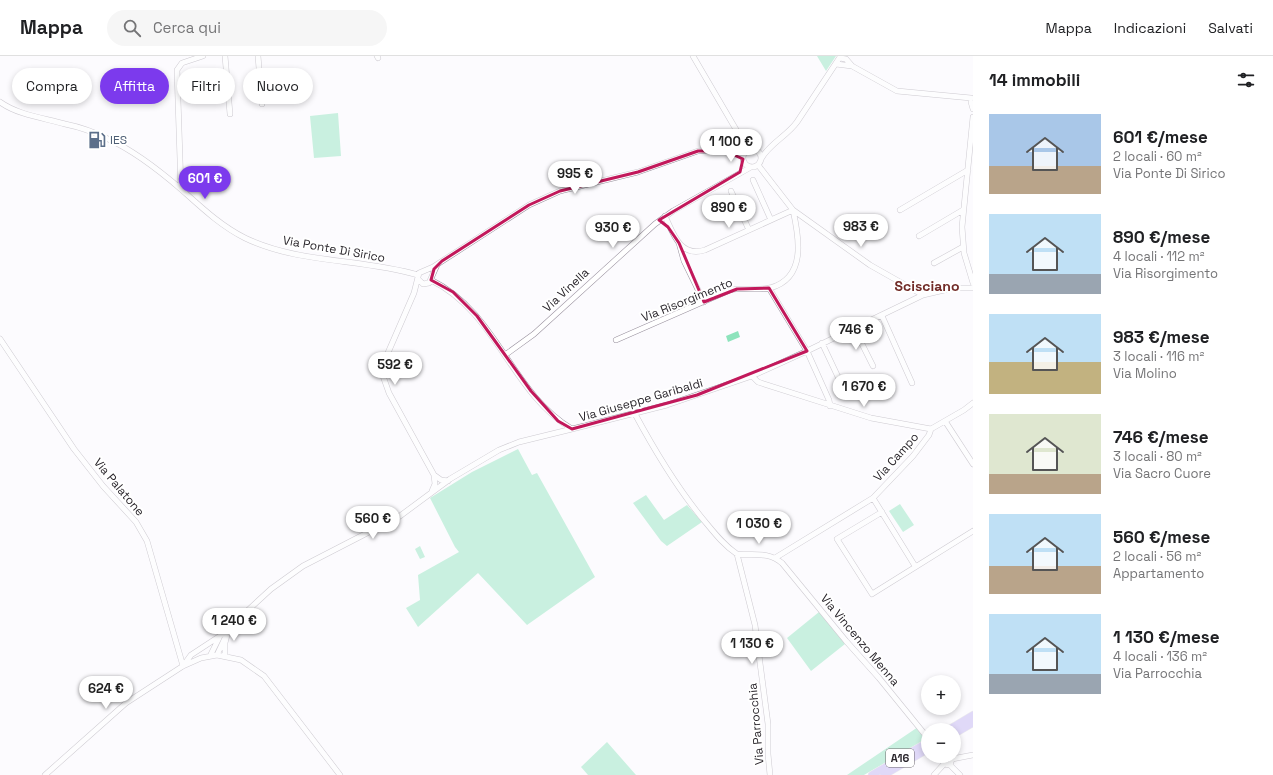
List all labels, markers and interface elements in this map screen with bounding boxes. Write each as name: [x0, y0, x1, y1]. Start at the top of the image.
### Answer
search box: [107, 10, 387, 46]
text: Mappa: [20, 15, 83, 40]
icon: search: [121, 17, 143, 39]
text: Cerca qui: [153, 18, 221, 37]
text: Mappa: [1046, 19, 1092, 37]
text: Indicazioni: [1114, 19, 1186, 37]
text: Salvati: [1208, 19, 1253, 37]
chip: Compra: [12, 68, 92, 104]
chip: Affitta: [100, 68, 169, 104]
chip: Filtri: [177, 68, 235, 104]
chip: Nuovo: [243, 68, 313, 104]
text: 14 immobili: [989, 69, 1080, 91]
icon: filters: [1235, 69, 1257, 91]
text: 601 €/mese: [1113, 126, 1208, 148]
pin: 1 100 €: [694, 129, 768, 163]
fuel station icon: IES: [87, 130, 107, 150]
icon: home: [1021, 130, 1069, 178]
place label: IES: [110, 132, 127, 148]
text: 1 100 €: [709, 133, 753, 150]
text: 2 locali · 60 m²: [1113, 148, 1202, 165]
pin: 995 €: [547, 161, 603, 195]
text: 995 €: [557, 165, 593, 182]
text: Via Ponte Di Sirico: [1113, 165, 1225, 182]
pin: 601 €: [177, 166, 233, 200]
text: 601 €: [188, 170, 222, 187]
pin: 890 €: [701, 195, 757, 229]
text: 890 €: [711, 199, 747, 216]
pin: 983 €: [833, 214, 889, 248]
pin: 930 €: [585, 215, 641, 249]
text: 983 €: [843, 218, 879, 235]
text: 930 €: [595, 219, 631, 236]
text: 890 €/mese: [1113, 226, 1210, 248]
icon: home: [1021, 230, 1069, 278]
street label: Via Ponte Di Sirico: [282, 232, 386, 266]
text: 4 locali · 112 m²: [1113, 248, 1204, 265]
street label: Via Vinella: [539, 264, 593, 316]
text: Via Risorgimento: [1113, 265, 1218, 282]
street label: Via Risorgimento: [639, 274, 735, 326]
district label: Scisciano: [895, 277, 959, 295]
pin: 746 €: [828, 317, 884, 351]
text: 746 €: [838, 321, 874, 338]
text: 983 €/mese: [1113, 326, 1210, 348]
icon: home: [1021, 330, 1069, 378]
text: 3 locali · 116 m²: [1113, 348, 1204, 365]
pin: 592 €: [367, 352, 423, 386]
text: 592 €: [377, 356, 413, 373]
text: Via Molino: [1113, 365, 1177, 382]
pin: 1 670 €: [827, 374, 901, 408]
street label: Via Giuseppe Garibaldi: [577, 375, 705, 425]
text: 1 670 €: [842, 378, 886, 395]
text: 746 €/mese: [1113, 426, 1208, 448]
street label: Via Campo: [870, 429, 922, 485]
icon: home: [1021, 430, 1069, 478]
text: 3 locali · 80 m²: [1113, 448, 1202, 465]
street label: Via Palatone: [90, 455, 148, 519]
text: Via Sacro Cuore: [1113, 465, 1211, 482]
pin: 560 €: [345, 506, 401, 540]
text: 560 €: [355, 510, 391, 527]
pin: 1 030 €: [722, 511, 796, 545]
text: 1 030 €: [736, 515, 782, 532]
text: 560 €/mese: [1113, 526, 1210, 548]
icon: home: [1021, 530, 1069, 578]
text: 2 locali · 56 m²: [1113, 548, 1201, 565]
text: Appartamento: [1113, 565, 1204, 582]
street label: Via Vincenzo Menna: [817, 591, 903, 689]
pin: 1 240 €: [197, 608, 271, 642]
text: 1 240 €: [211, 612, 257, 629]
text: 1 130 €/mese: [1113, 626, 1220, 648]
icon: home: [1021, 630, 1069, 678]
pin: 1 130 €: [715, 631, 789, 665]
text: 1 130 €: [730, 635, 774, 652]
text: 4 locali · 136 m²: [1113, 648, 1207, 665]
text: Via Parrocchia: [1113, 665, 1202, 682]
map controls: [921, 675, 961, 763]
button: +: [921, 675, 961, 715]
pin: 624 €: [78, 676, 134, 710]
text: 624 €: [88, 680, 124, 697]
street label: Via Parrocchia: [744, 682, 768, 766]
button: −: [921, 723, 961, 763]
road number: A16: [886, 749, 914, 767]

